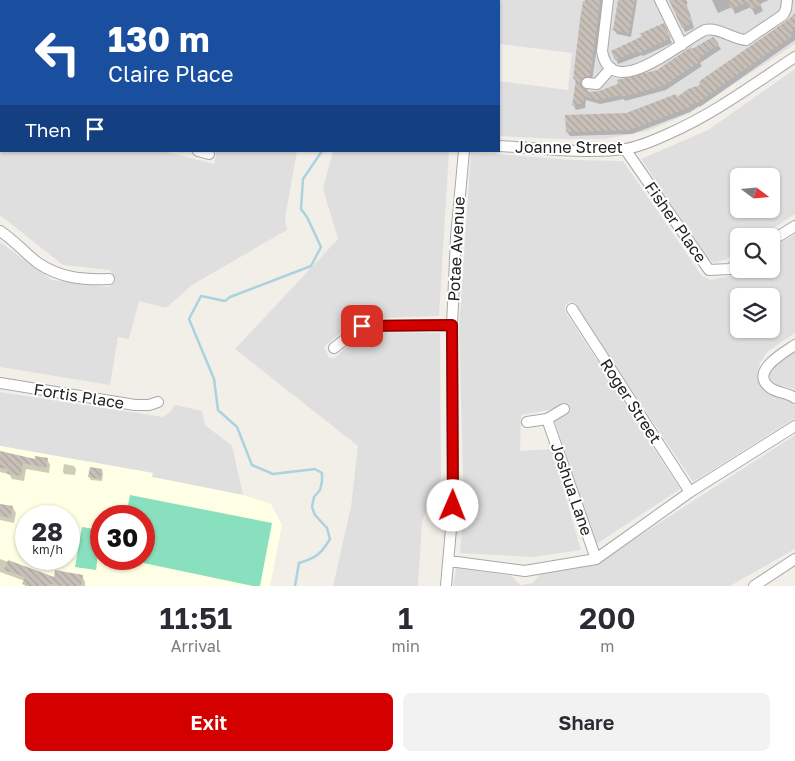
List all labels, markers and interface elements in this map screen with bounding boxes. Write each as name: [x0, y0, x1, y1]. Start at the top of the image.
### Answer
text: 130 m: [108, 18, 210, 60]
icon: left: [25, 20, 90, 85]
text: Claire Place: [108, 60, 234, 87]
icon: arrive: [81, 115, 109, 143]
text: Then: [25, 118, 71, 141]
street label: Joanne Street: [515, 137, 623, 157]
north arrow: [730, 168, 780, 218]
map controls: [730, 168, 780, 338]
street label: Fisher Place: [641, 178, 711, 266]
street label: Potae Avenue: [443, 196, 469, 302]
button: search: [730, 228, 780, 278]
button: layers: [730, 288, 780, 338]
pin: [341, 305, 383, 347]
icon: arrive: [348, 312, 376, 340]
street label: Roger Street: [596, 355, 666, 447]
street label: Fortis Place: [32, 379, 126, 413]
street label: Joshua Lane: [547, 440, 597, 538]
position arrow: [426, 479, 478, 531]
speed limit sign: 30: [90, 505, 155, 570]
text: 28: [32, 516, 63, 547]
text: km/h: [32, 542, 63, 557]
text: 11:51: [159, 600, 232, 636]
text: 1: [398, 600, 413, 636]
text: 200: [579, 600, 636, 636]
text: Arrival: [171, 636, 221, 656]
text: min: [392, 636, 420, 656]
text: m: [600, 636, 614, 656]
button: Exit: [25, 693, 393, 751]
button: Share: [403, 693, 770, 751]

